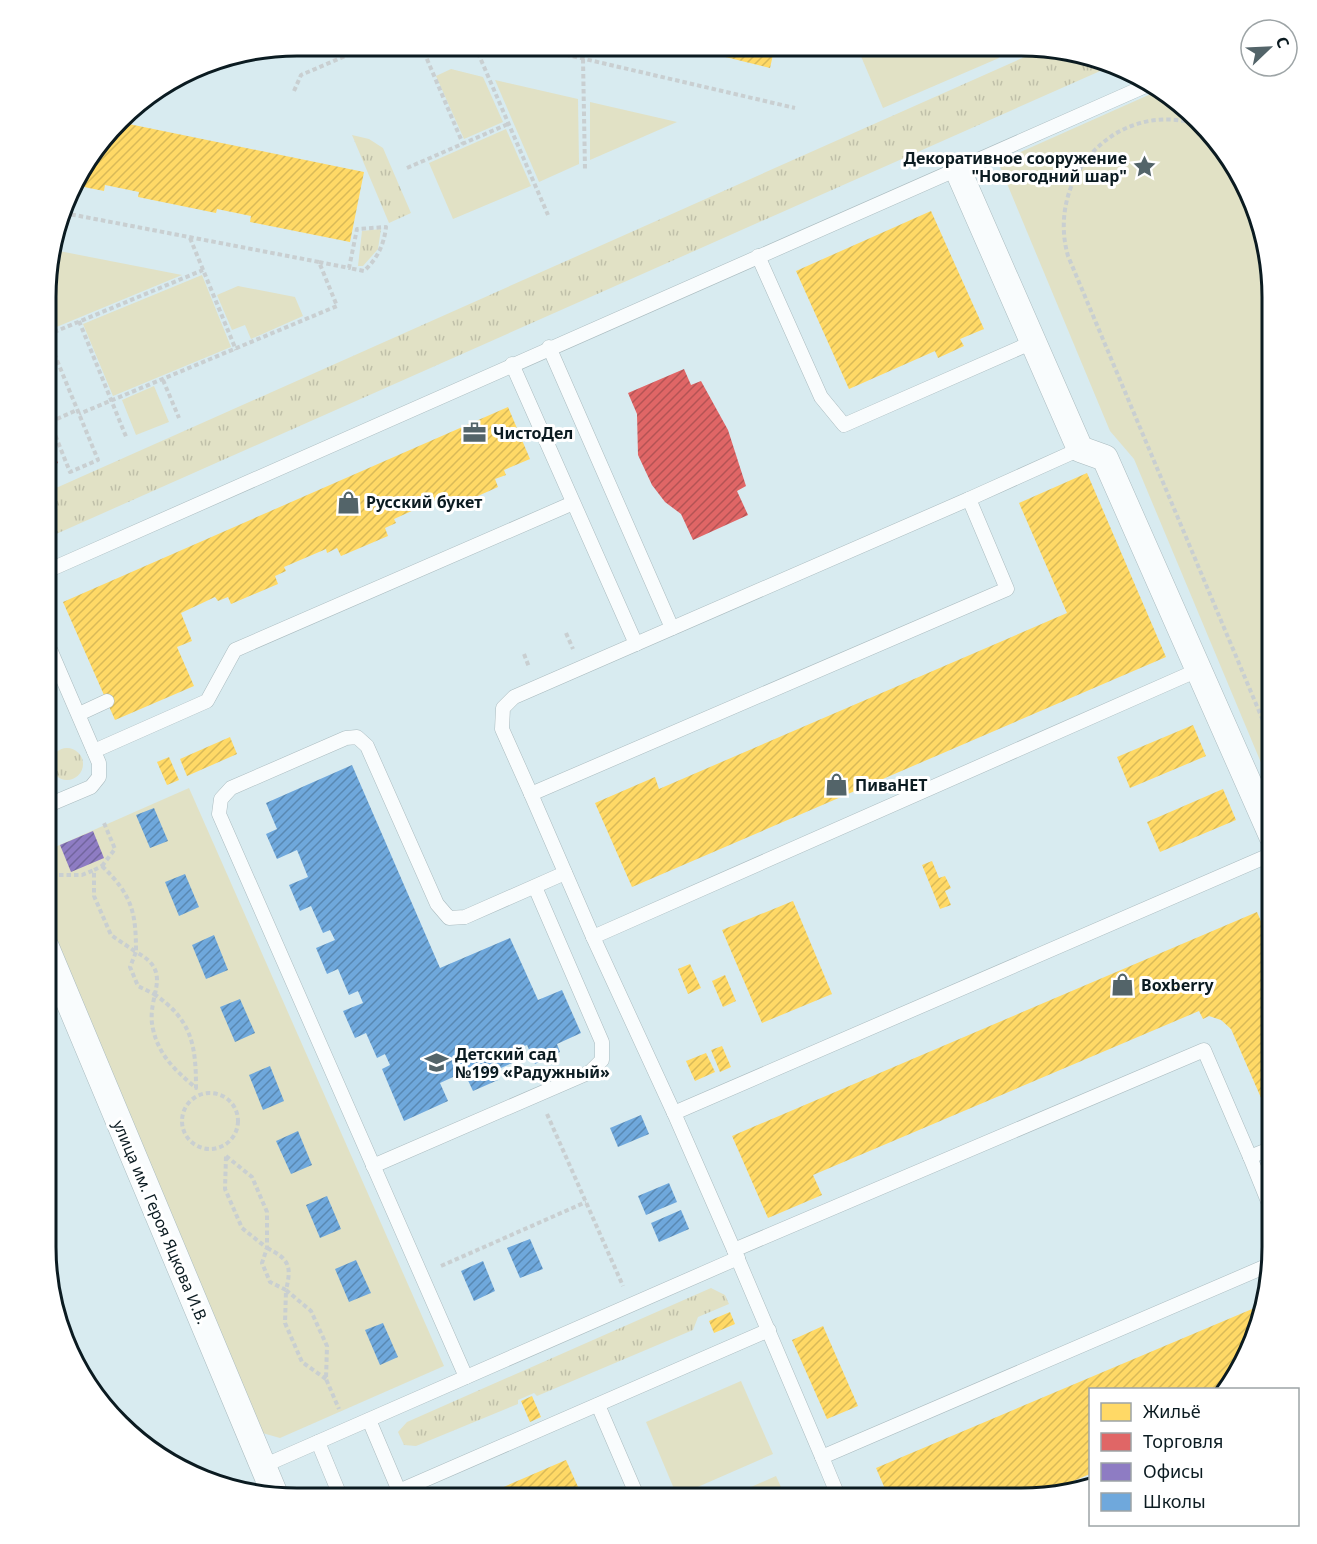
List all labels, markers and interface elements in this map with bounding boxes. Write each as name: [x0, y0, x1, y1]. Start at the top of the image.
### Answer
north arrow: [1239, 18, 1299, 78]
text: С: [1271, 33, 1295, 51]
place label: Декоративное сооружение "Новогодний шар": [903, 147, 1127, 187]
place icon: Декоративное сооружение "Новогодний шар": [1132, 154, 1158, 180]
office icon: ЧистоДел: [462, 420, 488, 446]
place label: ЧистоДел: [493, 422, 573, 444]
shop icon: Русский букет: [335, 489, 361, 515]
place label: Русский букет: [366, 491, 482, 513]
shop icon: ПиваНЕТ: [824, 772, 850, 798]
place label: ПиваНЕТ: [855, 774, 928, 796]
shop icon: Boxberry: [1110, 972, 1136, 998]
place label: Boxberry: [1141, 974, 1215, 996]
place label: Детский сад №199 «Радужный»: [455, 1043, 610, 1083]
school or university icon: Детский сад №199 «Радужный»: [424, 1050, 450, 1076]
street label: улица им. Героя Яцкова И.В.: [108, 1117, 214, 1327]
legend: [1089, 1388, 1299, 1526]
text: Жильё: [1143, 1399, 1201, 1423]
text: Торговля: [1143, 1429, 1223, 1453]
text: Офисы: [1143, 1459, 1204, 1483]
text: Школы: [1143, 1489, 1206, 1513]

